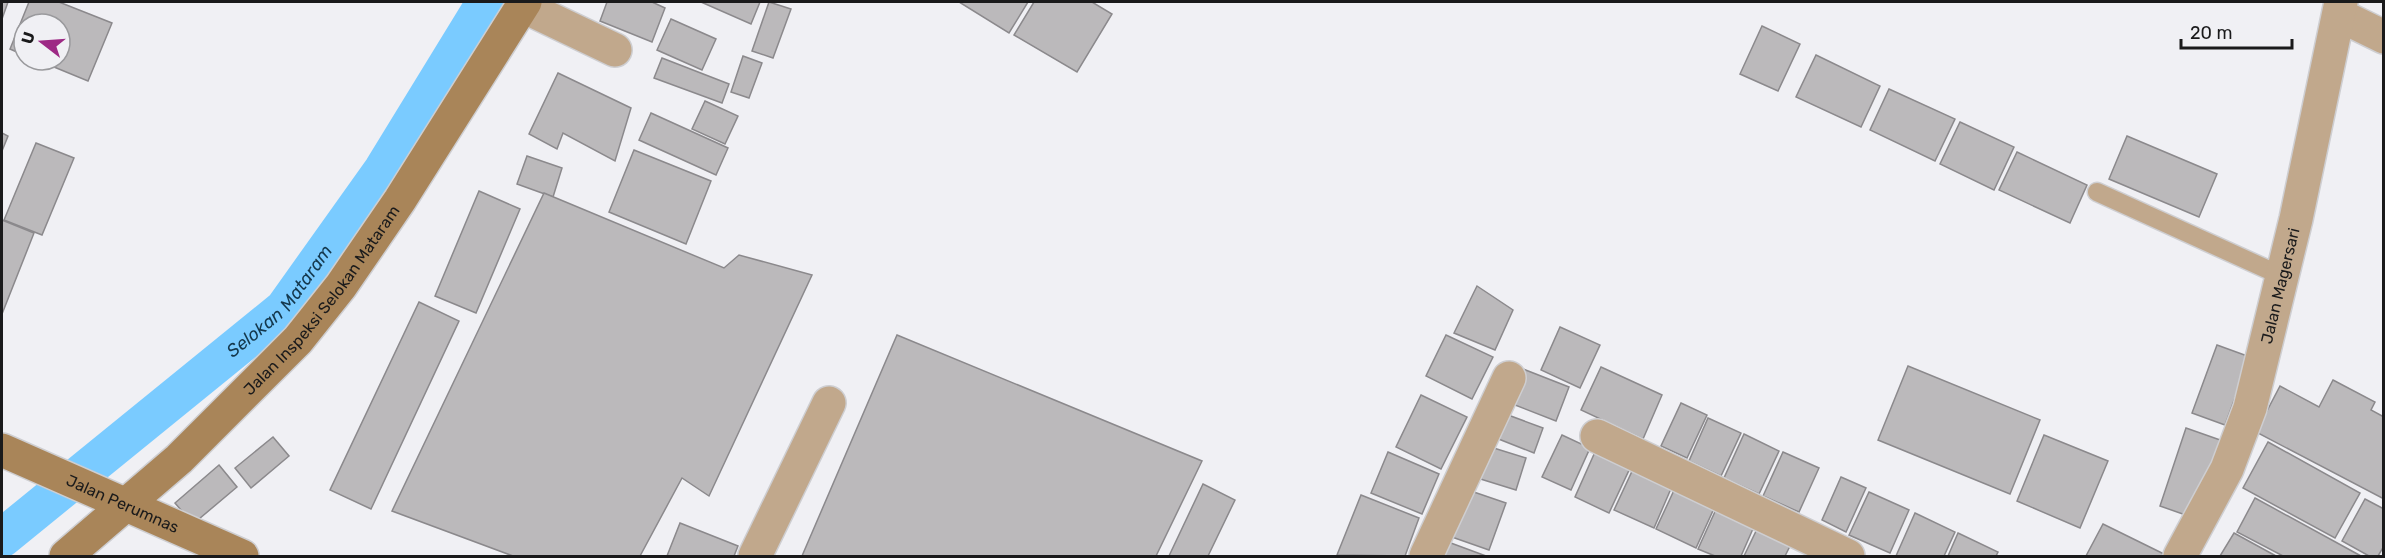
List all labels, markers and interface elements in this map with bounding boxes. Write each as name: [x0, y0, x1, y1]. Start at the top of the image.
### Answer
north arrow: [12, 12, 72, 72]
scale bar: [2181, 12, 2292, 50]
text: 20 m: [2190, 22, 2232, 44]
text: U: [17, 29, 39, 46]
street label: Jalan Inspeksi Selokan Mataram: [238, 200, 402, 398]
street label: Jalan Magersari: [2257, 226, 2304, 346]
water label: Selokan Mataram: [220, 239, 336, 361]
street label: Jalan Perumnas: [63, 471, 182, 537]

